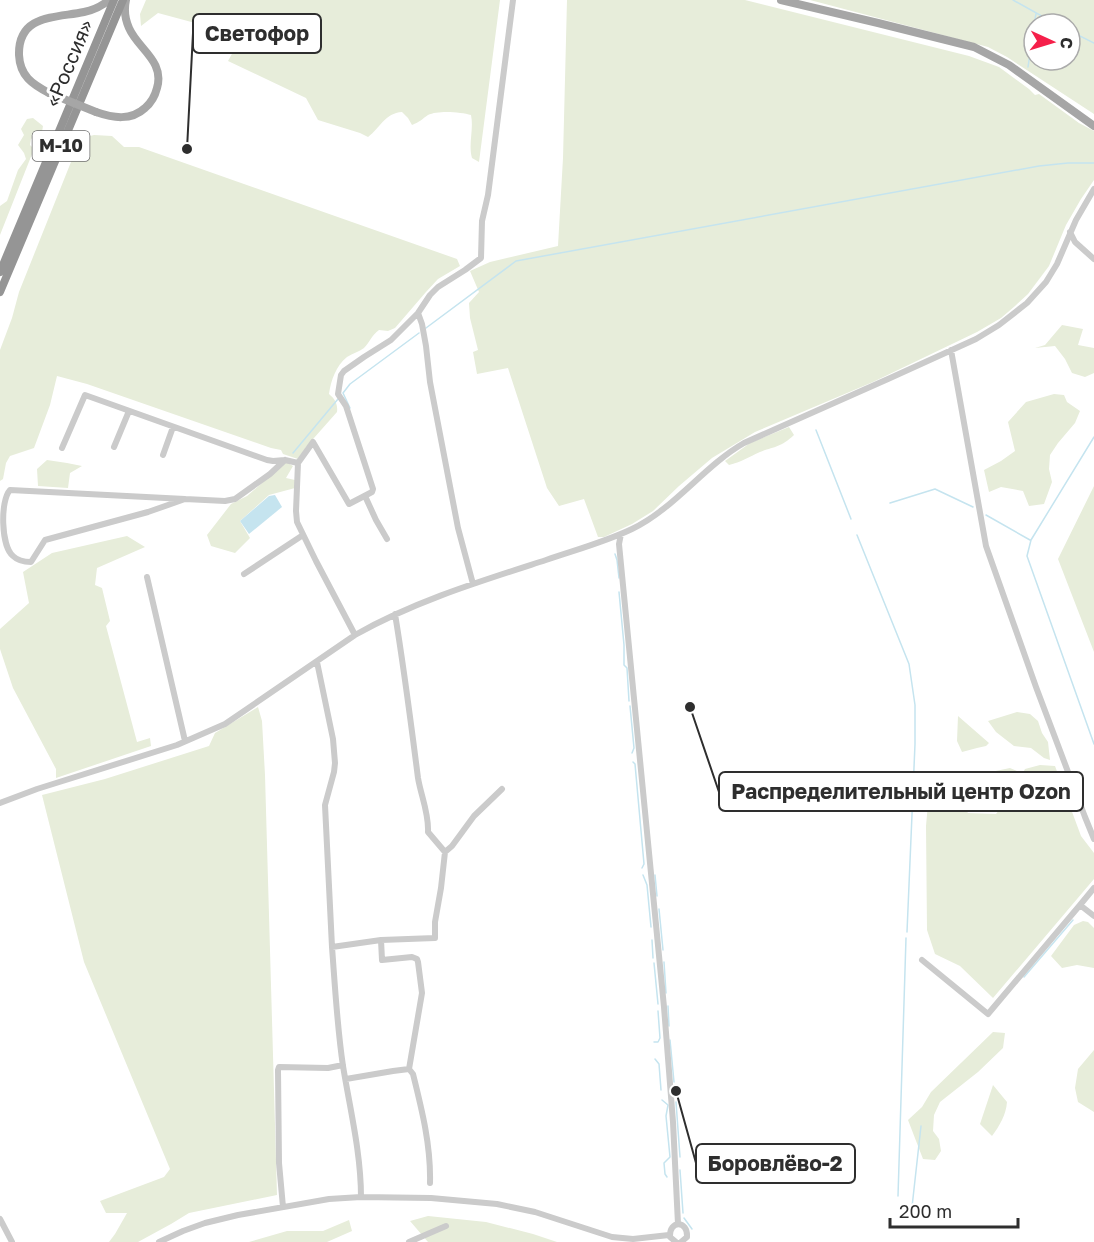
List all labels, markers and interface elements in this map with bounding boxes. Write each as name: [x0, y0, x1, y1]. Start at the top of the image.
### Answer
north arrow: [1022, 12, 1082, 72]
callout: Светофор: [193, 14, 321, 53]
street label: «Россия»: [39, 15, 97, 110]
text: Светофор: [205, 20, 309, 46]
text: С: [1057, 37, 1077, 49]
road number: М-10: [32, 131, 90, 161]
callout: Распределительный центр Ozon: [719, 772, 1083, 811]
text: Распределительный центр Ozon: [731, 778, 1071, 804]
callout: Боровлёво-2: [696, 1144, 855, 1183]
text: Боровлёво-2: [707, 1150, 843, 1176]
scale bar: [890, 1191, 1018, 1229]
text: 200 m: [899, 1200, 952, 1222]

